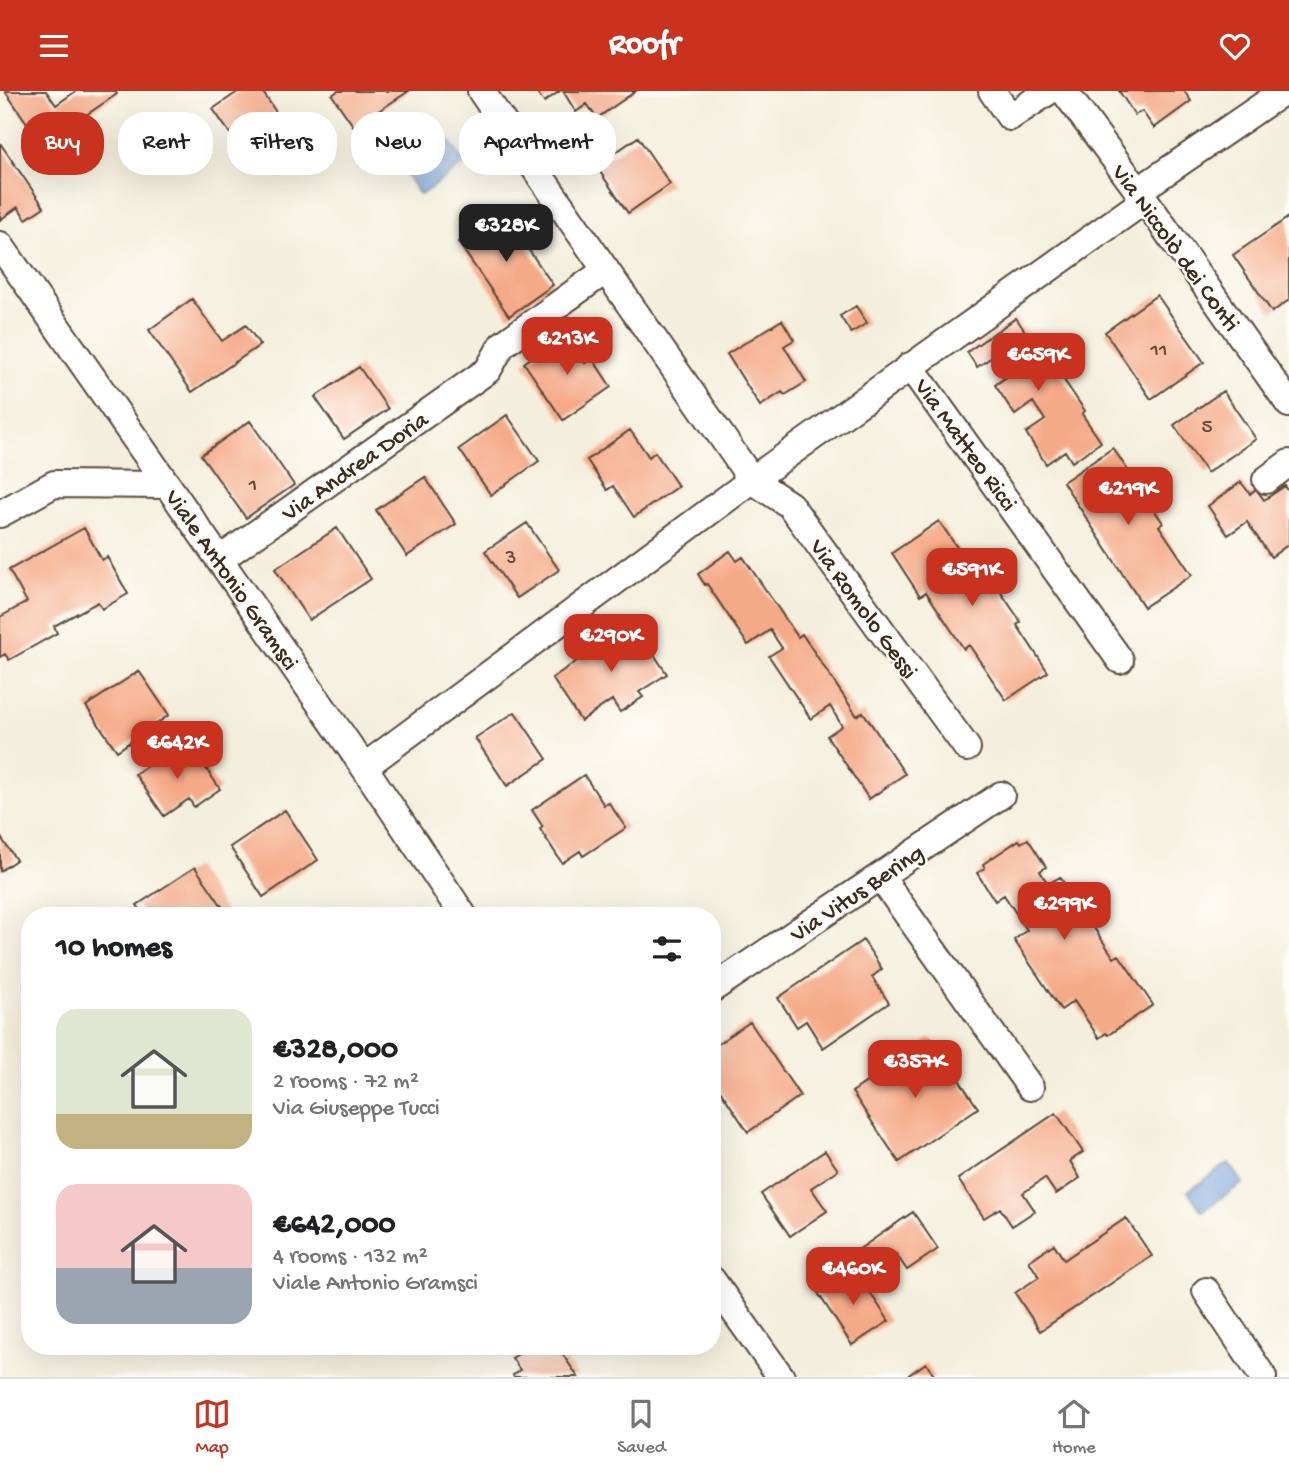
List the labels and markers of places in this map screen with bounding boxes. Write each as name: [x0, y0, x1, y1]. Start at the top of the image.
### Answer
pin: €328K: [457, 205, 555, 264]
pin: €213K: [518, 317, 616, 377]
pin: €659K: [989, 334, 1087, 393]
pin: €219K: [1079, 467, 1177, 527]
pin: €591K: [923, 549, 1021, 608]
pin: €290K: [562, 615, 660, 674]
pin: €642K: [128, 721, 226, 781]
pin: €299K: [1015, 883, 1113, 942]
pin: €357K: [866, 1041, 964, 1100]
pin: €460K: [804, 1247, 902, 1307]

